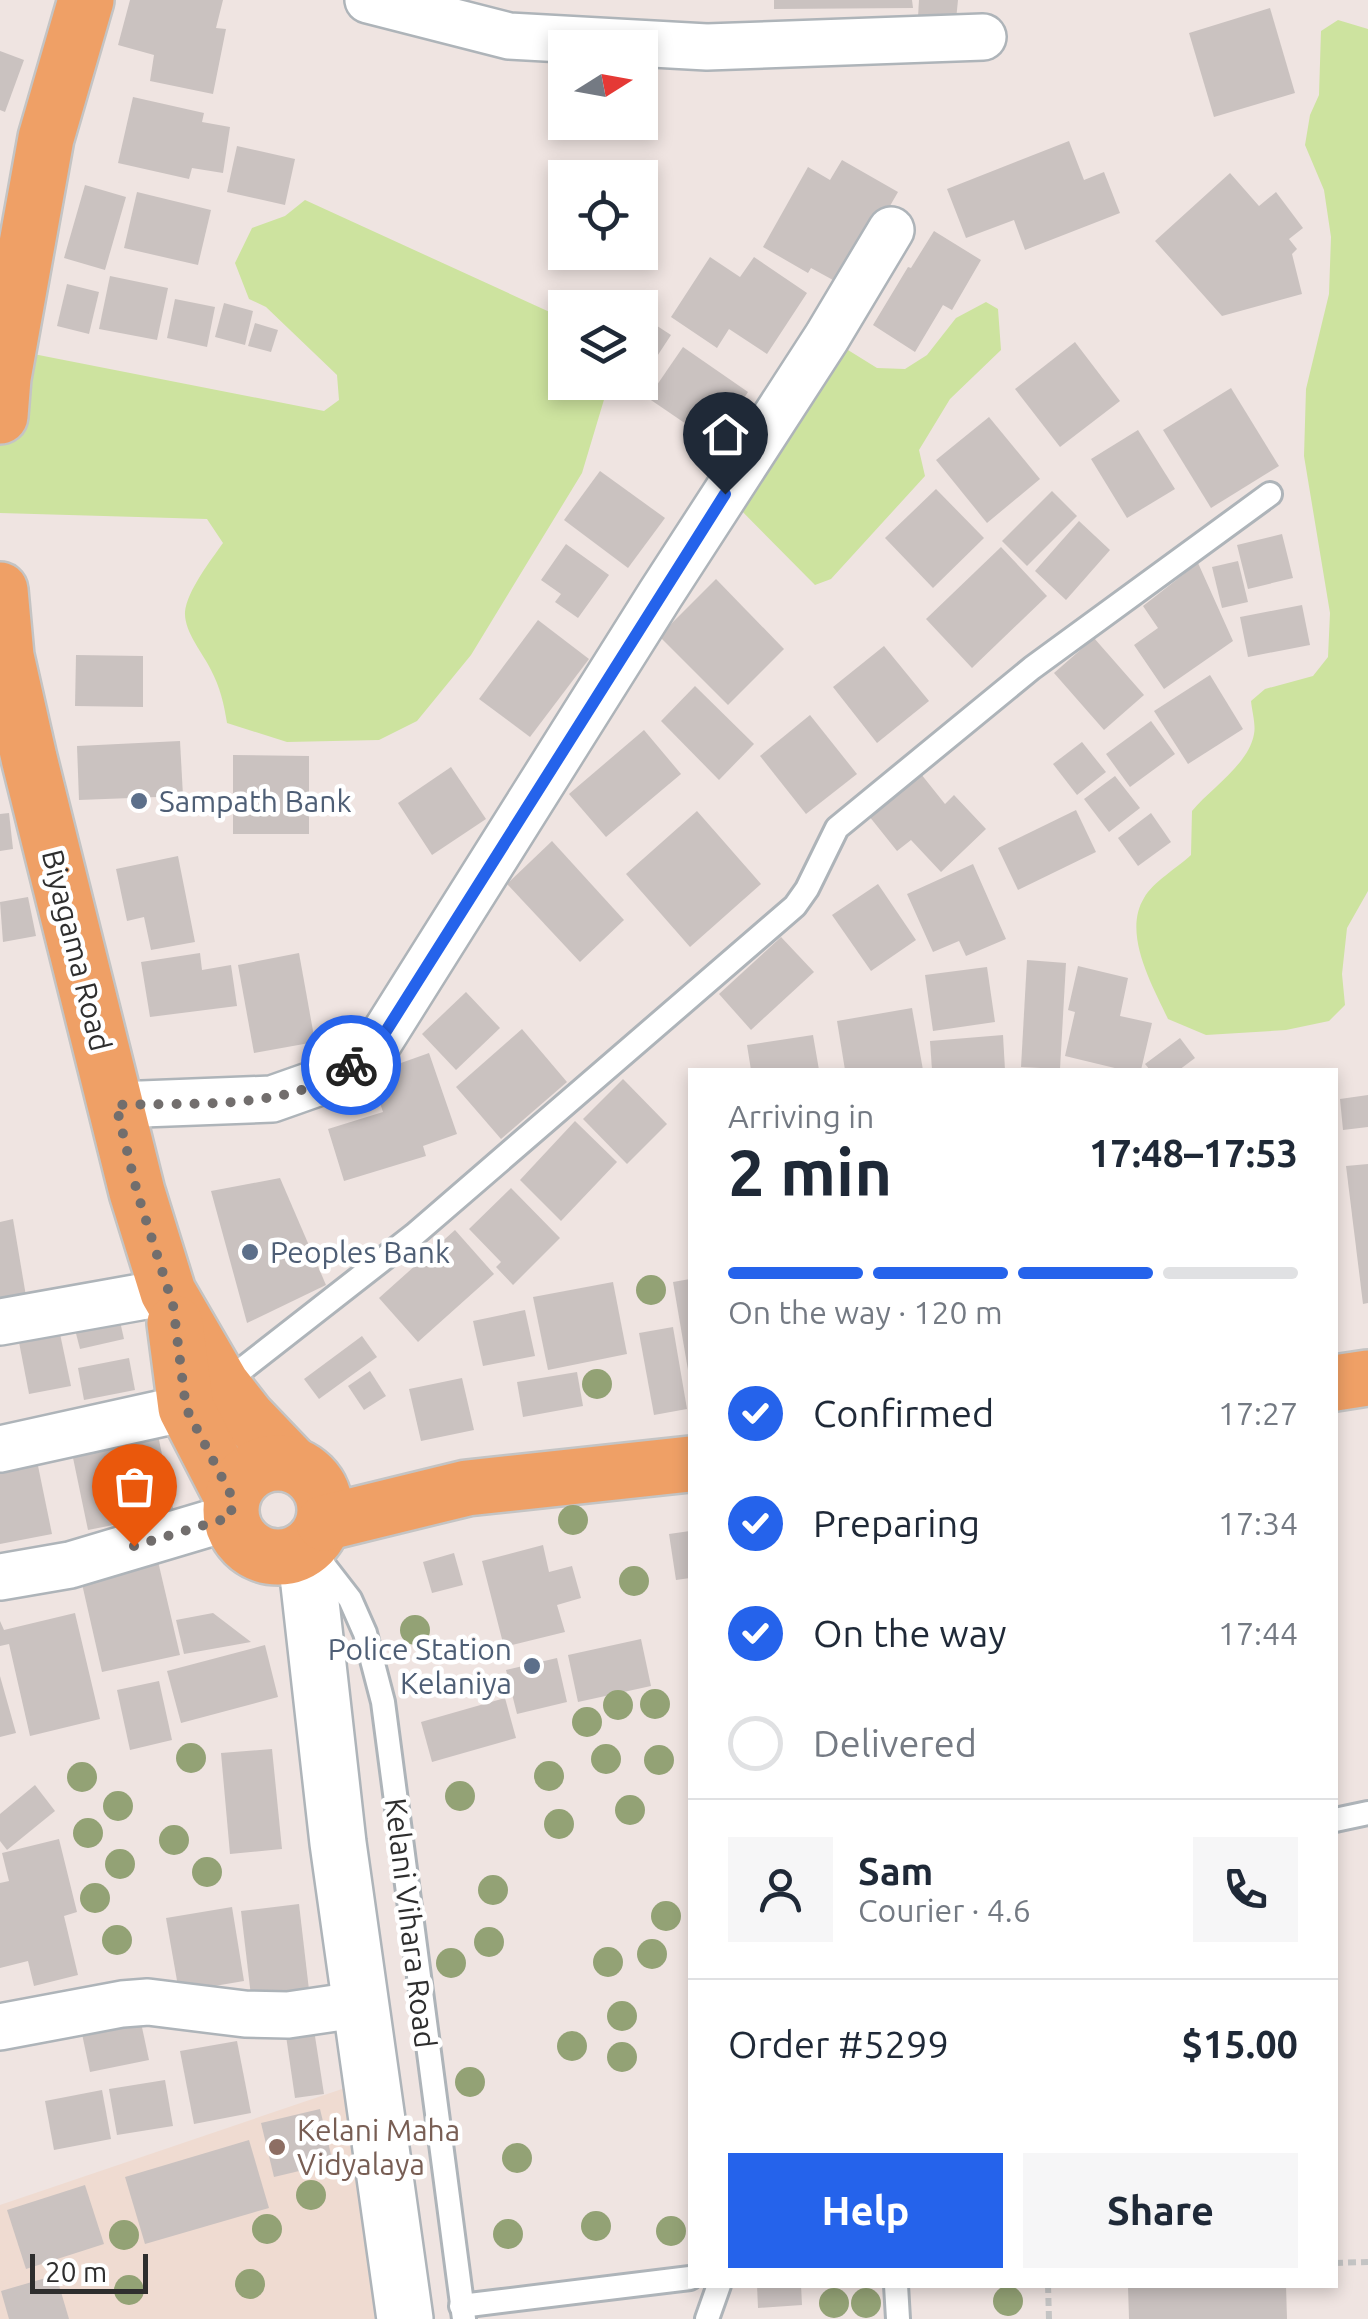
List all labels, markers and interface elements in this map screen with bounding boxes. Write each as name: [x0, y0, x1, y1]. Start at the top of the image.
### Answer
north arrow: [548, 30, 658, 140]
map controls: [548, 30, 658, 400]
button: locate: [548, 160, 658, 270]
button: layers: [548, 290, 658, 400]
pin: [683, 392, 768, 495]
icon: home: [698, 407, 753, 462]
place label: Sampath Bank: [159, 784, 352, 818]
marker: Sampath Bank: [128, 790, 150, 812]
street label: Biyagama Road: [36, 846, 118, 1054]
courier: [301, 1015, 401, 1115]
icon: bike: [324, 1038, 379, 1093]
text: Arriving in: [728, 1098, 874, 1134]
text: 17:48–17:53: [1089, 1132, 1298, 1174]
text: 2 min: [728, 1135, 892, 1208]
place label: Peoples Bank: [270, 1235, 450, 1269]
marker: Peoples Bank: [239, 1241, 261, 1263]
text: On the way · 120 m: [728, 1294, 1003, 1330]
icon: check: [728, 1386, 783, 1441]
text: Confirmed: [813, 1392, 994, 1434]
text: 17:27: [1218, 1395, 1298, 1431]
pin: [92, 1444, 177, 1547]
icon: bag: [107, 1459, 162, 1514]
icon: check: [728, 1496, 783, 1551]
text: Preparing: [813, 1502, 980, 1544]
text: 17:34: [1218, 1505, 1298, 1541]
icon: check: [728, 1606, 783, 1661]
text: On the way: [813, 1612, 1006, 1654]
text: 17:44: [1218, 1615, 1298, 1651]
place label: Police Station Kelaniya: [328, 1632, 512, 1700]
marker: Police Station Kelaniya: [521, 1655, 543, 1677]
text: Delivered: [813, 1722, 977, 1764]
street label: Kelani Vihara Road: [379, 1796, 443, 2050]
button: person: [728, 1837, 833, 1942]
button: phone: [1193, 1837, 1298, 1942]
text: Sam: [858, 1850, 933, 1892]
text: Courier · 4.6: [858, 1892, 1031, 1928]
text: Order #5299: [728, 2023, 949, 2065]
text: $15.00: [1181, 2023, 1298, 2065]
place label: Kelani Maha Vidyalaya: [297, 2113, 460, 2181]
marker: Kelani Maha Vidyalaya: [266, 2136, 288, 2158]
button: Help: [728, 2153, 1003, 2268]
button: Share: [1023, 2153, 1298, 2268]
scale bar: [30, 2249, 148, 2294]
text: 20 m: [45, 2256, 107, 2287]

